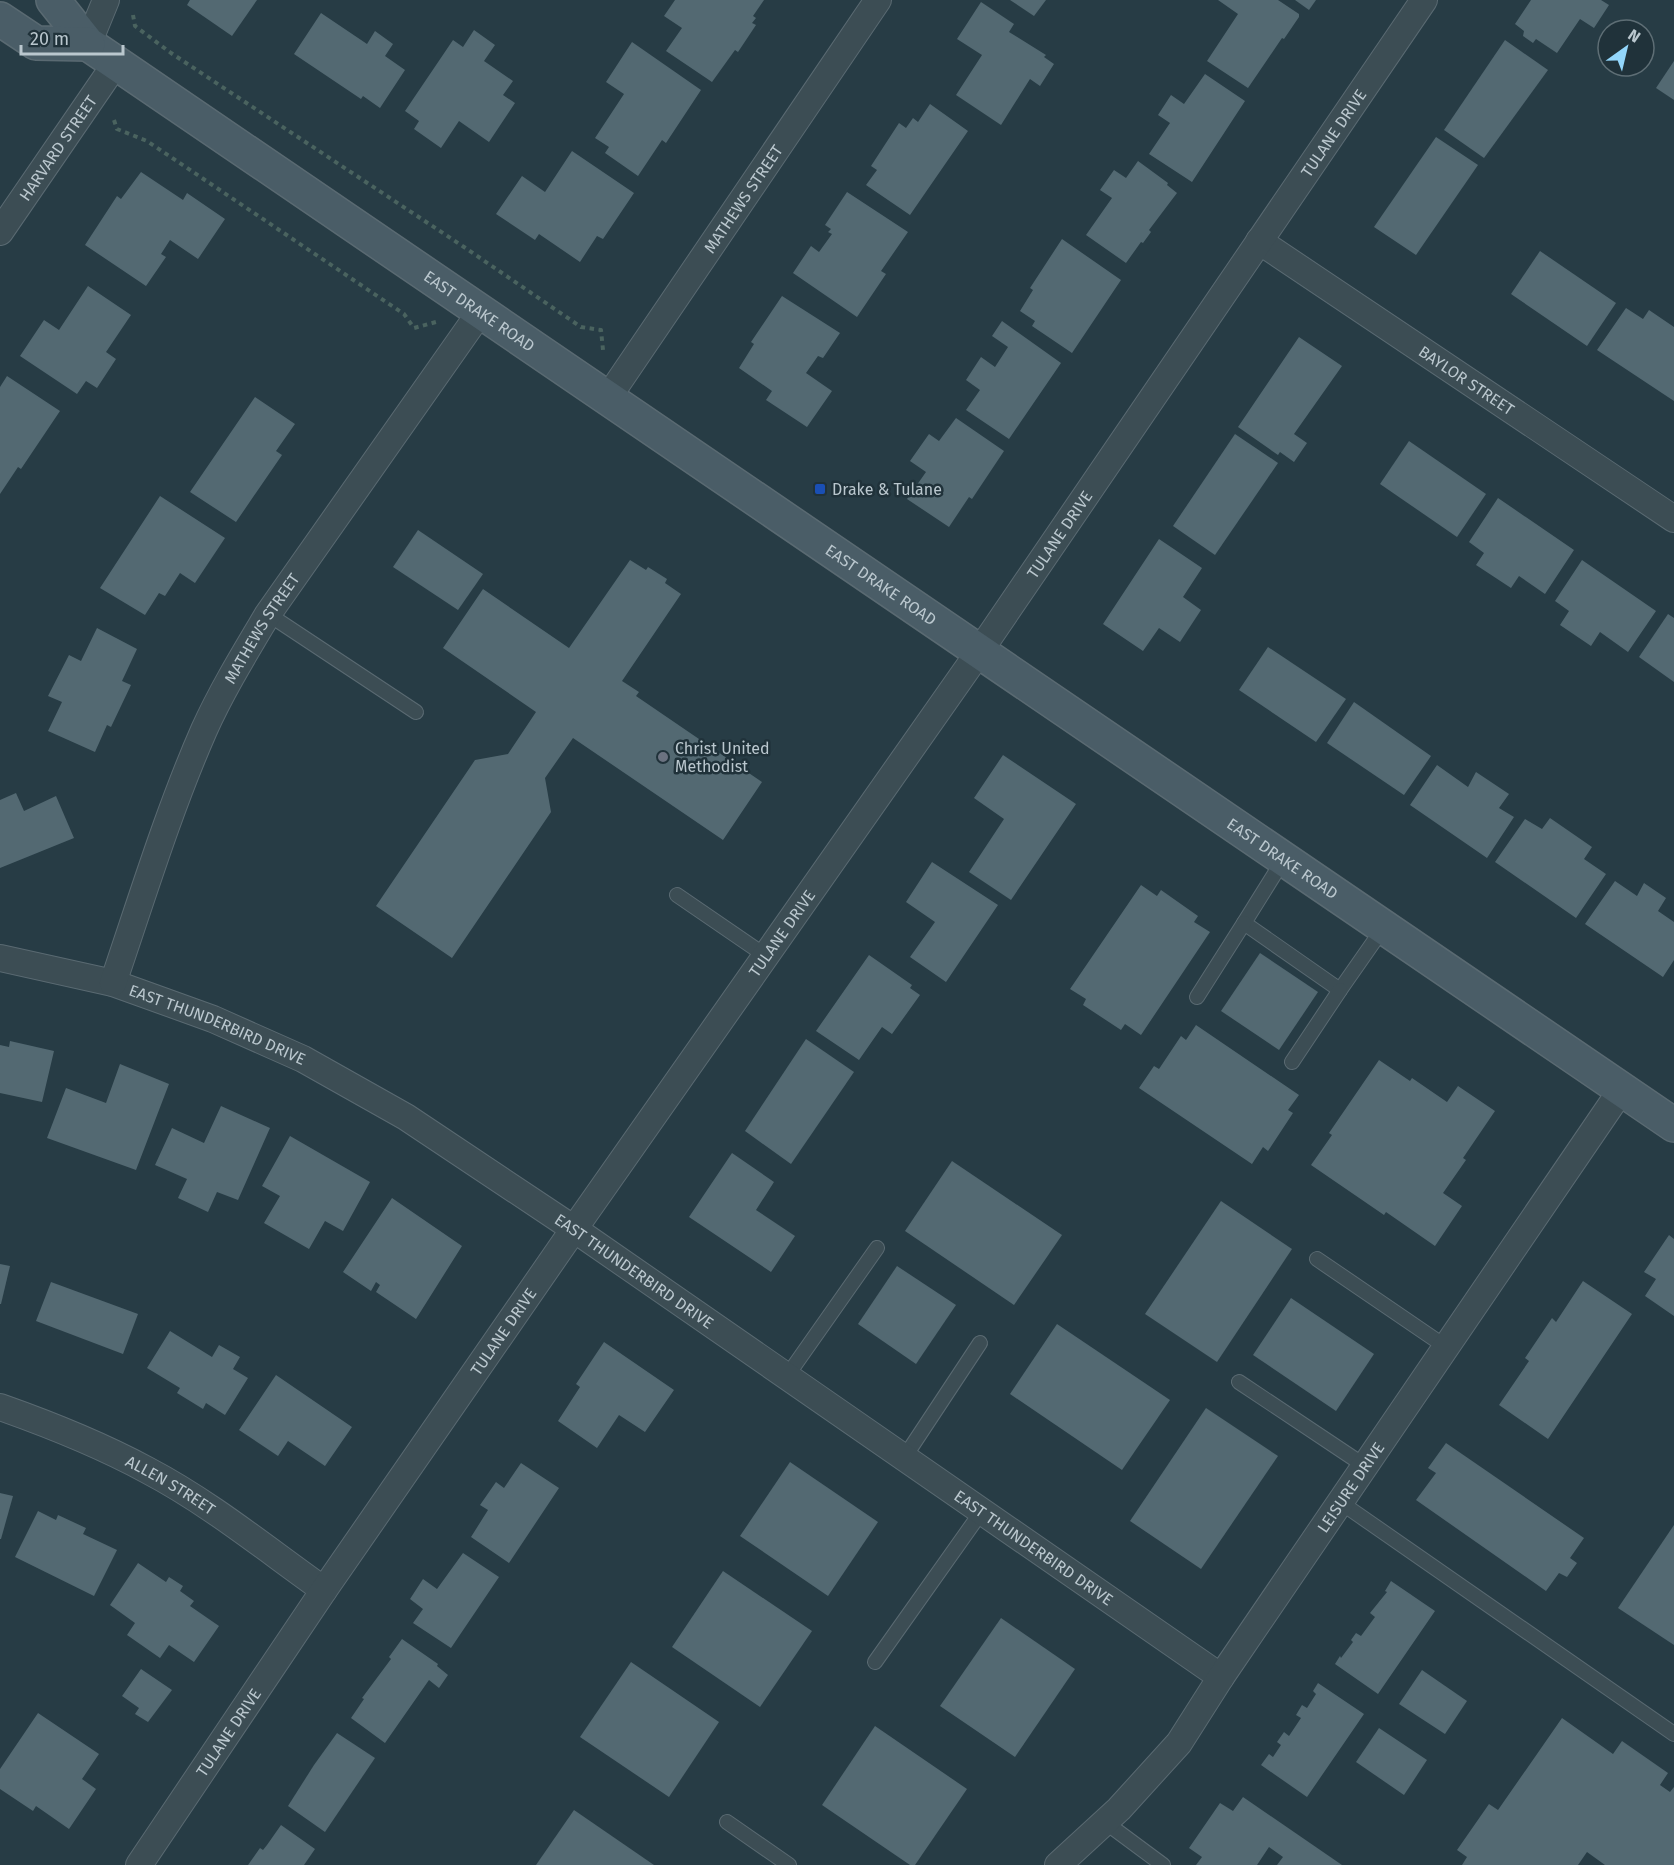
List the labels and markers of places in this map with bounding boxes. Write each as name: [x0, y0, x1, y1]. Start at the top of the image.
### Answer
place label: Drake & Tulane: [832, 480, 942, 499]
marker: Drake & Tulane: [813, 482, 827, 496]
place label: Christ United Methodist: [675, 739, 770, 776]
marker: Christ United Methodist: [656, 750, 670, 764]

